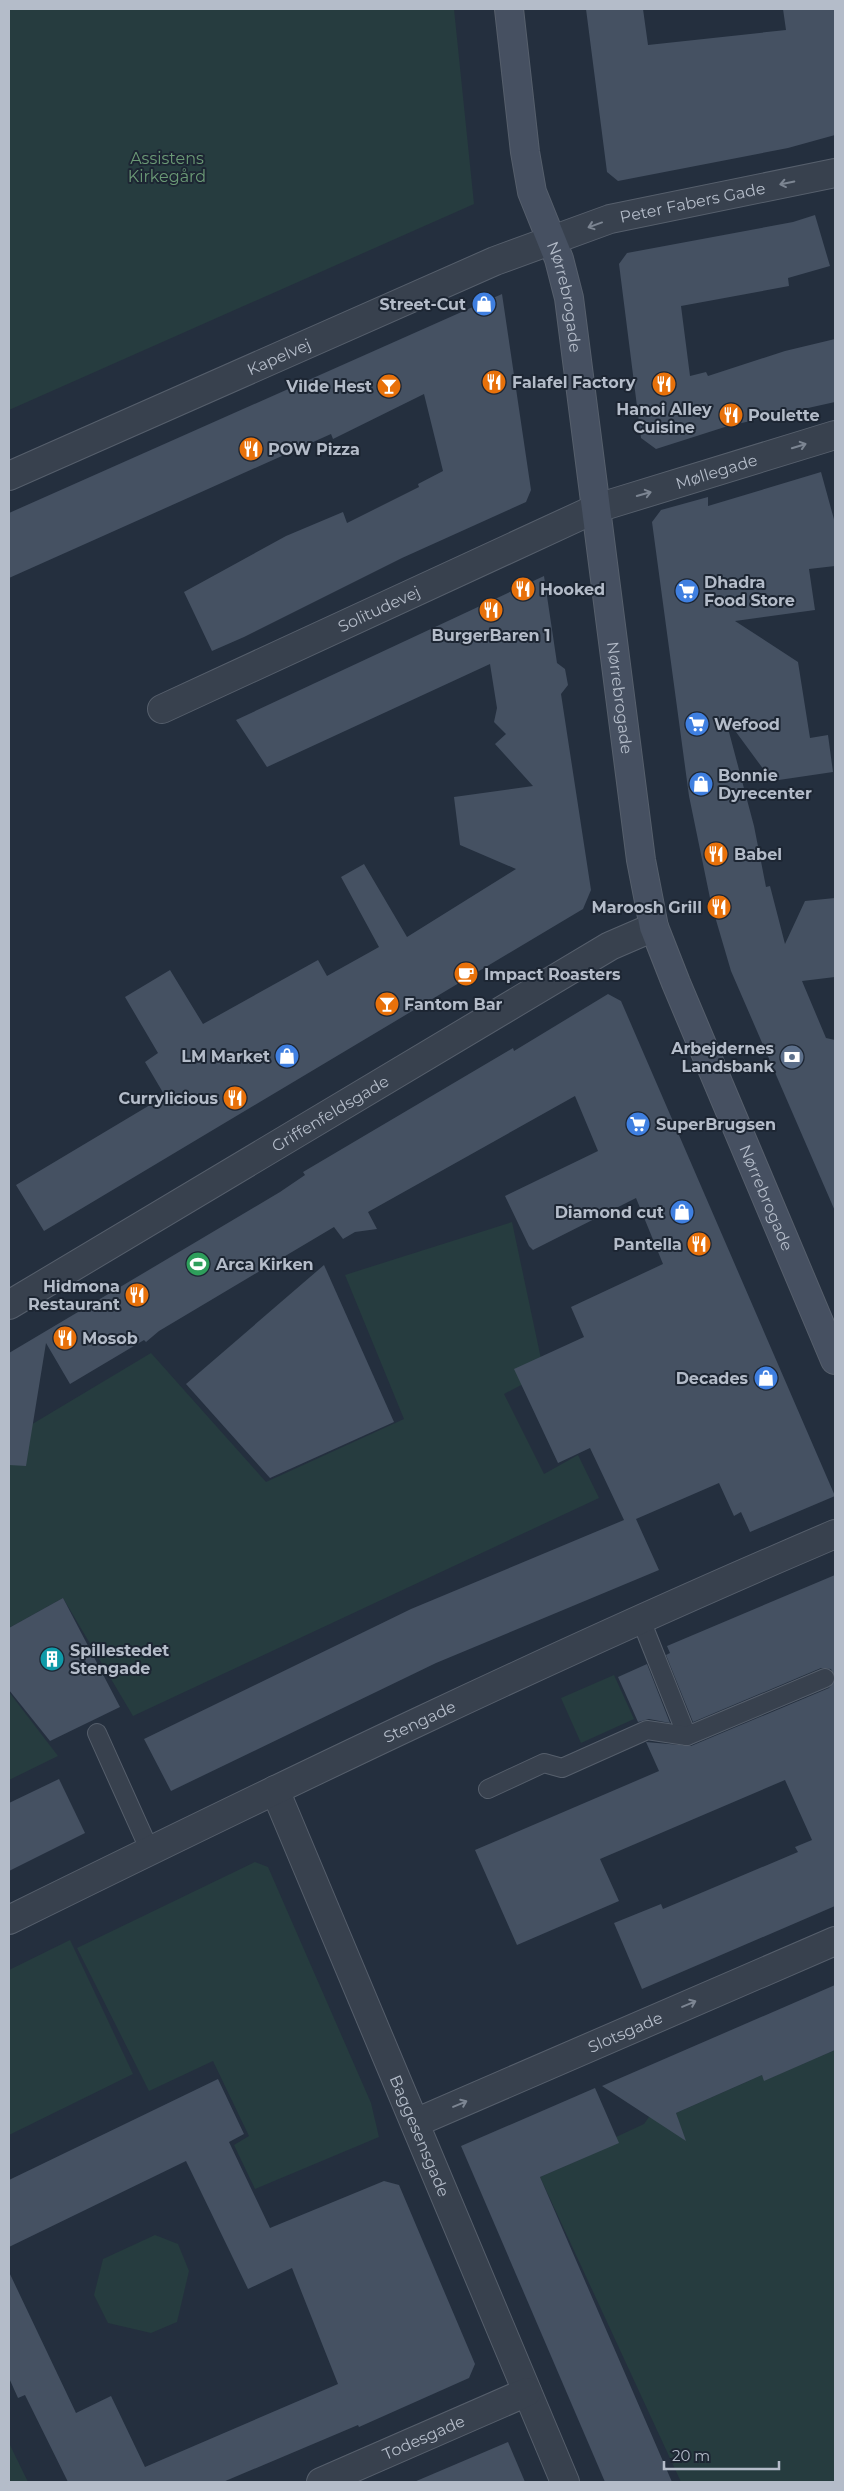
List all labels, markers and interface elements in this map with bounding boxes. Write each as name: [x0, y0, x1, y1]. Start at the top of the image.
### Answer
park label: Assistens Kirkegård: [128, 149, 206, 186]
street label: Peter Fabers Gade: [618, 179, 767, 227]
one-way arrow: [780, 179, 796, 188]
one-way arrow: [587, 221, 603, 230]
street label: Nørrebrogade: [543, 239, 585, 353]
shop icon: Street-Cut: [471, 291, 497, 317]
place label: Street-Cut: [380, 295, 466, 314]
street label: Kapelvej: [244, 335, 314, 380]
restaurant icon: Falafel Factory: [481, 369, 507, 395]
restaurant icon: Hanoi Alley Cuisine: [651, 371, 677, 397]
bar icon: Vilde Hest: [376, 373, 402, 399]
place label: Falafel Factory: [512, 373, 636, 392]
place label: Vilde Hest: [285, 377, 372, 396]
place label: Hanoi Alley Cuisine: [616, 400, 712, 437]
restaurant icon: Poulette: [718, 402, 744, 428]
place label: Poulette: [748, 406, 819, 425]
restaurant icon: POW Pizza: [238, 436, 264, 462]
place label: POW Pizza: [268, 440, 360, 459]
one-way arrow: [791, 441, 807, 451]
street label: Møllegade: [673, 450, 760, 493]
one-way arrow: [635, 489, 651, 499]
place label: Dhadra Food Store: [704, 573, 795, 610]
restaurant icon: Hooked: [510, 576, 536, 602]
supermarket icon: Dhadra Food Store: [674, 578, 700, 604]
place label: Hooked: [540, 580, 605, 599]
street label: Solitudevej: [335, 582, 423, 636]
restaurant icon: BurgerBaren 1: [478, 597, 504, 623]
place label: BurgerBaren 1: [432, 626, 550, 645]
street label: Nørrebrogade: [603, 640, 636, 755]
supermarket icon: Wefood: [684, 711, 710, 737]
place label: Wefood: [714, 715, 780, 734]
place label: Bonnie Dyrecenter: [718, 766, 812, 803]
shop icon: Bonnie Dyrecenter: [688, 771, 714, 797]
restaurant icon: Babel: [703, 841, 729, 867]
place label: Babel: [734, 845, 782, 864]
restaurant icon: Maroosh Grill: [706, 894, 732, 920]
place label: Maroosh Grill: [591, 898, 702, 917]
cafe icon: Impact Roasters: [453, 961, 479, 987]
place label: Impact Roasters: [484, 965, 621, 984]
bar icon: Fantom Bar: [374, 991, 400, 1017]
place label: Fantom Bar: [404, 995, 503, 1014]
place label: Arbejdernes Landsbank: [670, 1039, 775, 1076]
shop icon: LM Market: [274, 1043, 300, 1069]
bank icon: Arbejdernes Landsbank: [779, 1044, 805, 1070]
place label: LM Market: [181, 1047, 270, 1066]
street label: Griffenfeldsgade: [268, 1071, 392, 1156]
restaurant icon: Currylicious: [222, 1085, 248, 1111]
place label: Currylicious: [119, 1089, 218, 1108]
supermarket icon: SuperBrugsen: [625, 1111, 651, 1137]
place label: SuperBrugsen: [656, 1115, 776, 1134]
street label: Nørrebrogade: [735, 1142, 797, 1254]
shop icon: Diamond cut: [669, 1199, 695, 1225]
place label: Diamond cut: [555, 1203, 664, 1222]
restaurant icon: Pantella: [686, 1231, 712, 1257]
place label: Pantella: [613, 1235, 682, 1254]
sports icon: Arca Kirken: [185, 1251, 211, 1277]
place label: Arca Kirken: [215, 1255, 314, 1274]
place label: Hidmona Restaurant: [28, 1277, 120, 1314]
restaurant icon: Hidmona Restaurant: [124, 1282, 150, 1308]
restaurant icon: Mosob: [52, 1325, 78, 1351]
place label: Mosob: [82, 1329, 138, 1348]
shop icon: Decades: [753, 1365, 779, 1391]
place label: Decades: [676, 1369, 748, 1388]
place label: Spillestedet Stengade: [70, 1641, 169, 1678]
building icon: Spillestedet Stengade: [39, 1646, 65, 1672]
street label: Stengade: [381, 1697, 459, 1747]
one-way arrow: [681, 1999, 696, 2009]
street label: Slotsgade: [585, 2008, 666, 2057]
street label: Baggesensgade: [386, 2072, 453, 2200]
one-way arrow: [452, 2098, 467, 2108]
street label: Todesgade: [380, 2411, 468, 2464]
scale bar: [664, 2438, 779, 2470]
text: 20 m: [672, 2446, 710, 2465]

